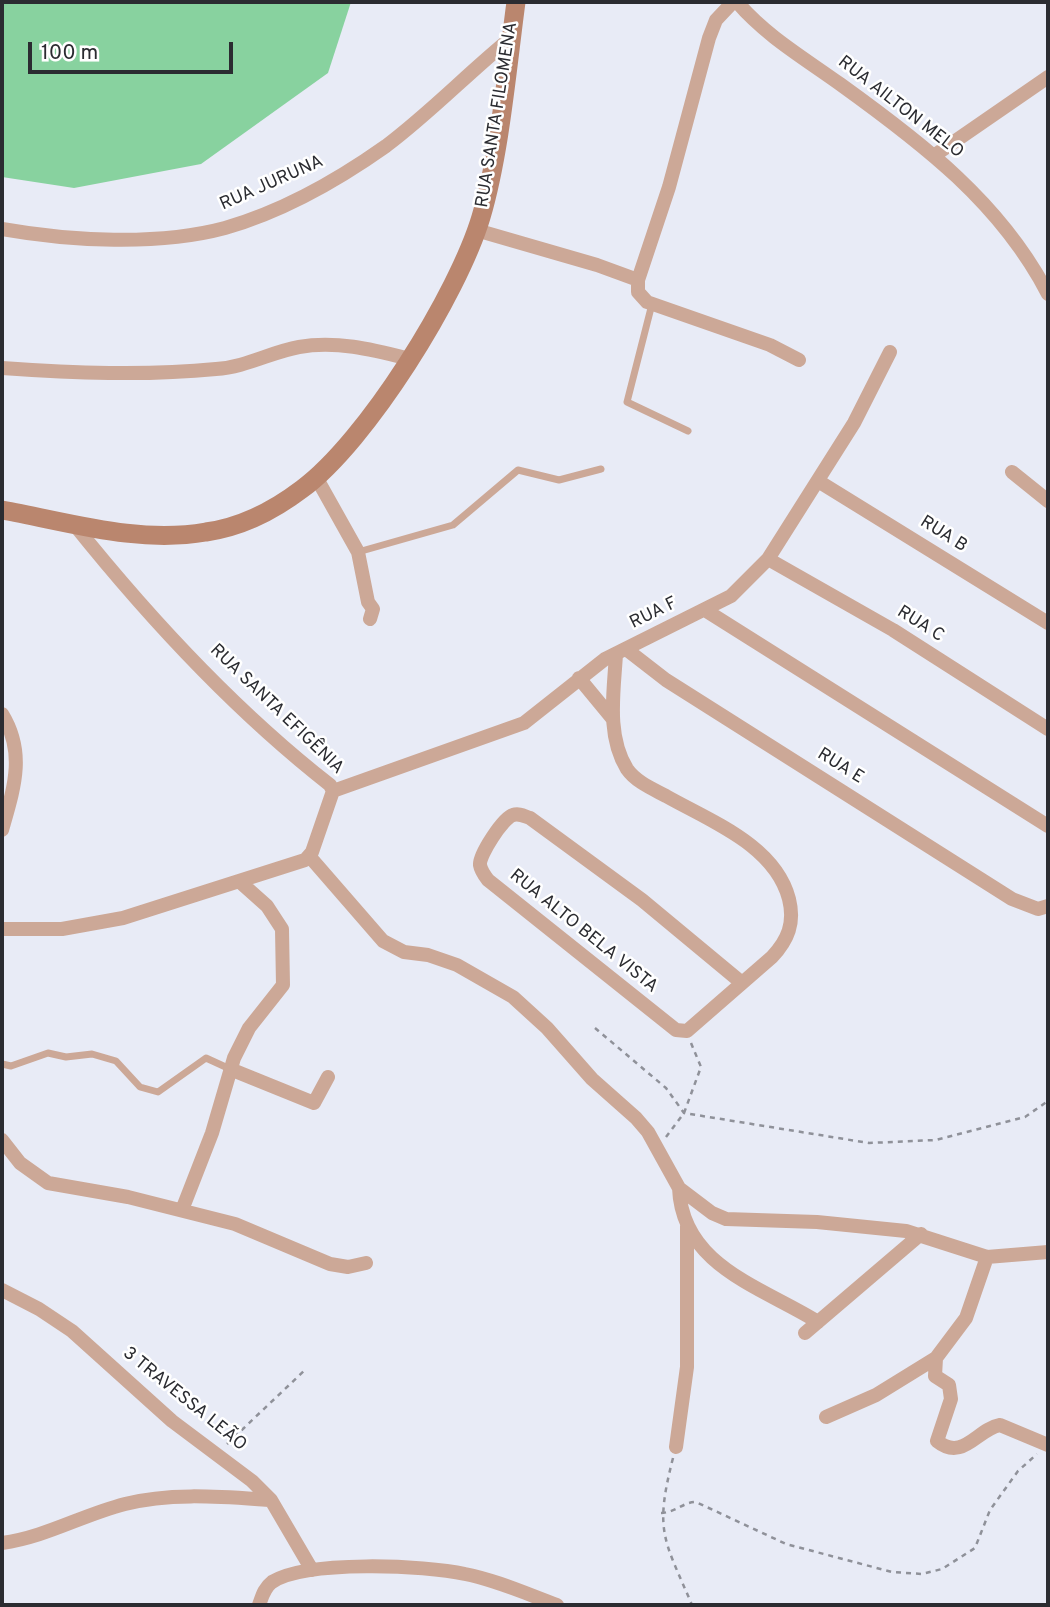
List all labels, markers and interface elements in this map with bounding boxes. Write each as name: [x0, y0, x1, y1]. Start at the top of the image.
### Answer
street label: RUA SANTA FILOMENA: [473, 21, 523, 209]
scale bar: [32, 28, 236, 72]
text: 100 m: [41, 40, 98, 67]
street label: RUA AILTON MELO: [833, 52, 967, 164]
street label: RUA JURUNA: [217, 152, 327, 216]
street label: RUA B: [915, 512, 971, 558]
street label: RUA F: [627, 593, 681, 635]
street label: RUA C: [892, 602, 948, 648]
street label: RUA SANTA EFIGÊNIA: [204, 640, 348, 780]
street label: RUA E: [813, 744, 867, 790]
street label: RUA ALTO BELA VISTA: [504, 866, 662, 998]
street label: 3 TRAVESSA LEÃO: [118, 1343, 250, 1457]

